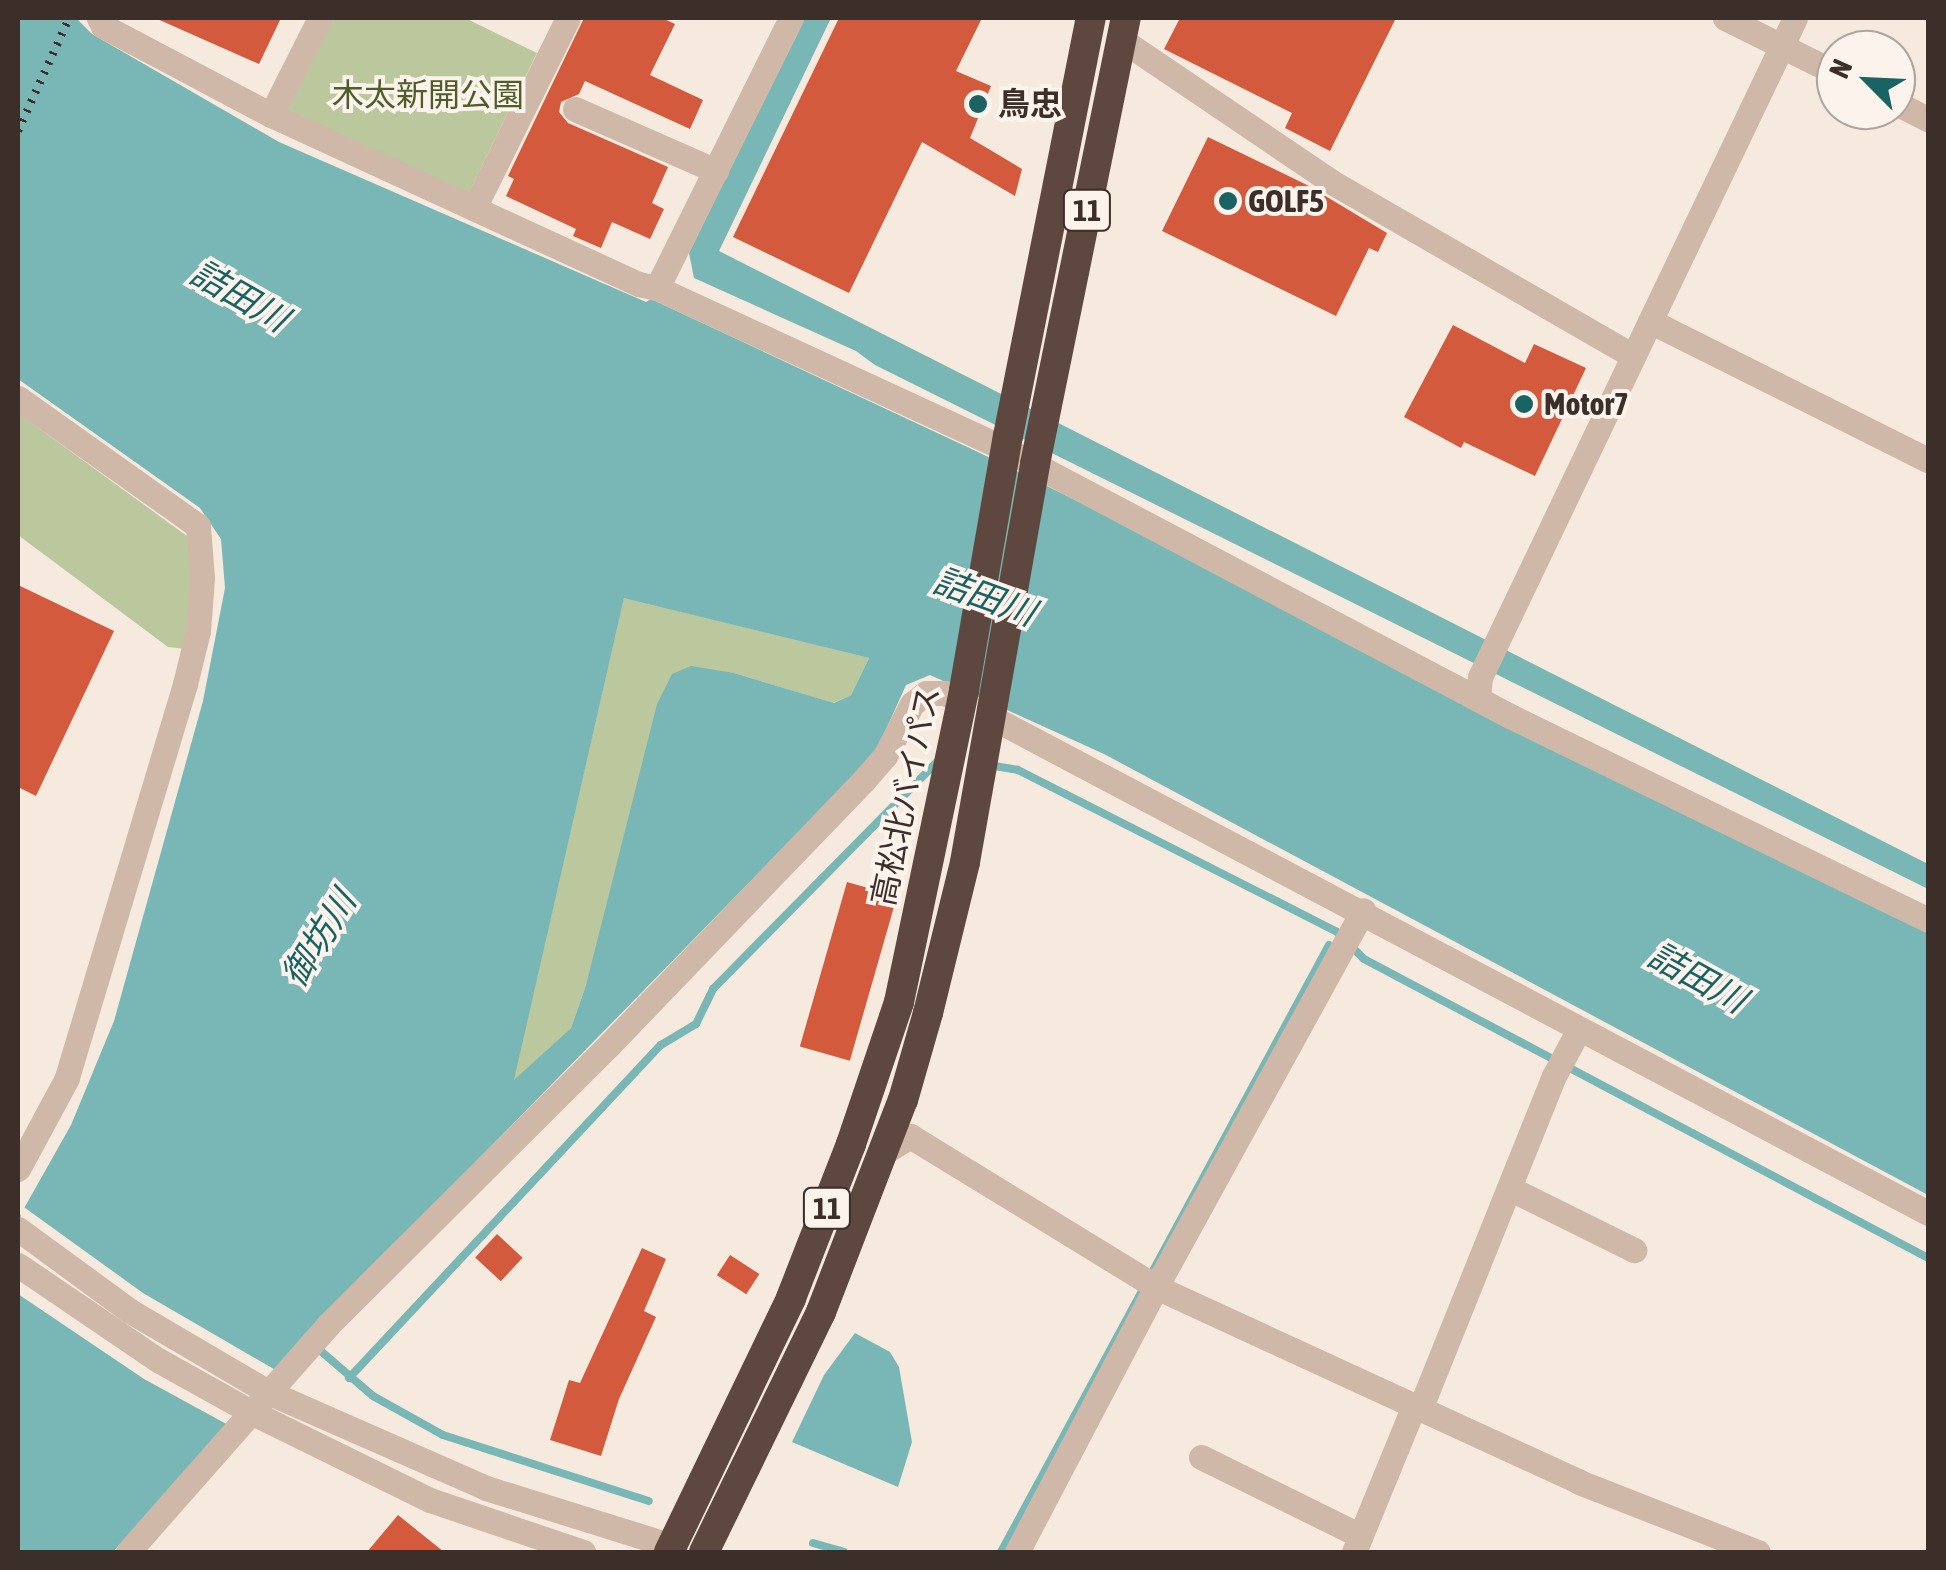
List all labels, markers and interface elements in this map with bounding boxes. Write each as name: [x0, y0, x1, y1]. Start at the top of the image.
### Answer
north arrow: [1816, 30, 1916, 130]
text: N: [1822, 55, 1858, 83]
park label: 木太新開公園: [332, 76, 524, 114]
place label: 鳥忠: [998, 85, 1062, 123]
marker: 鳥忠: [967, 93, 989, 115]
place label: GOLF5: [1248, 182, 1324, 220]
road number: 11: [1062, 185, 1112, 235]
marker: GOLF5: [1217, 190, 1239, 212]
water label: 詰田川: [184, 251, 296, 339]
place label: Motor7: [1544, 385, 1629, 423]
marker: Motor7: [1513, 393, 1535, 415]
water label: 詰田川: [928, 558, 1042, 634]
street label: 高松北バイパス: [864, 682, 948, 910]
water label: 御坊川: [272, 882, 364, 994]
water label: 詰田川: [1642, 933, 1754, 1021]
road number: 11: [802, 1183, 852, 1233]

